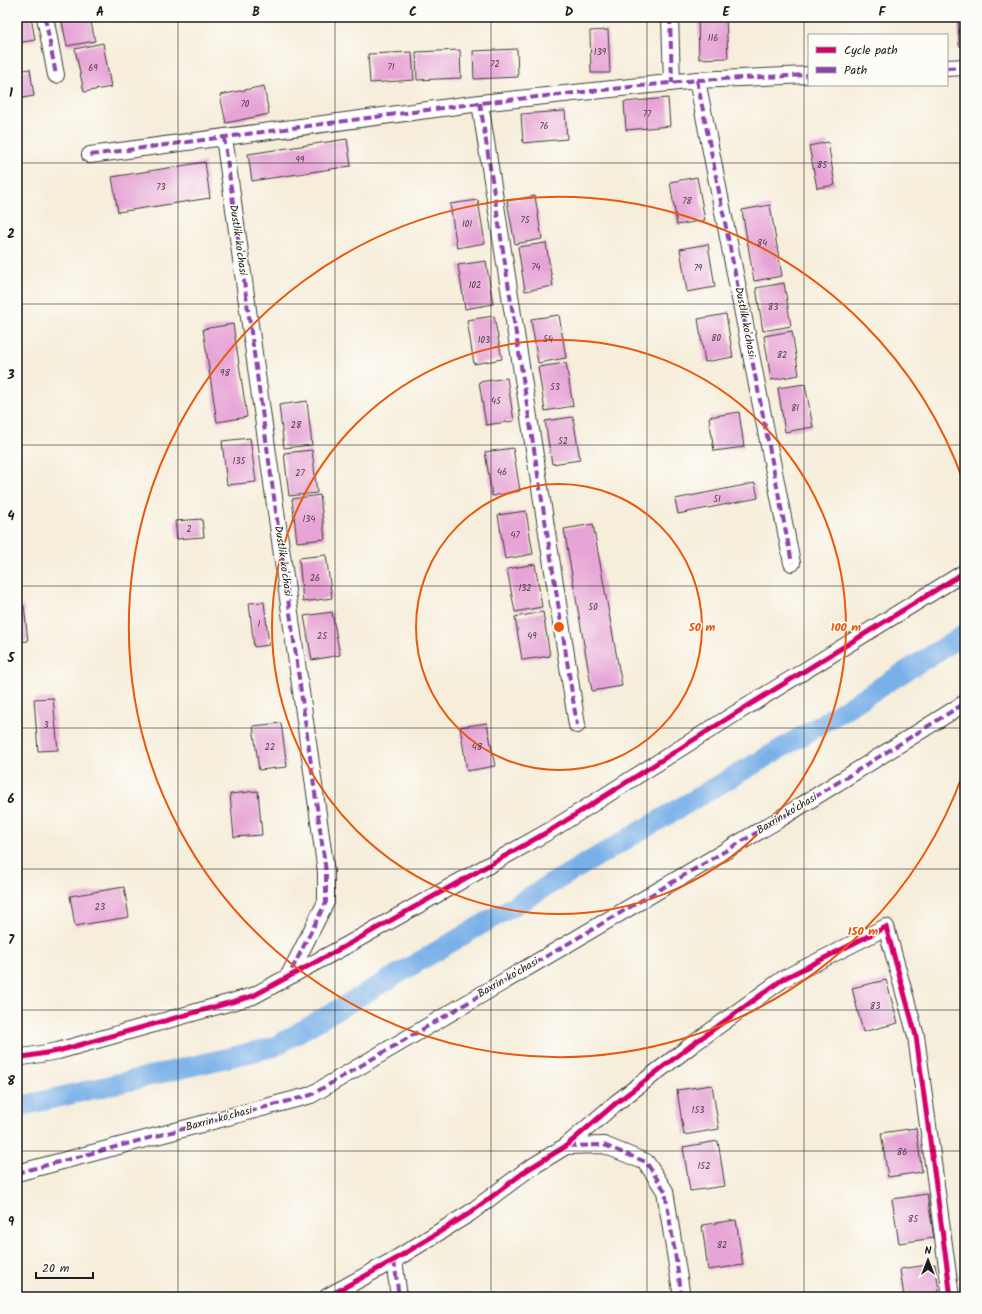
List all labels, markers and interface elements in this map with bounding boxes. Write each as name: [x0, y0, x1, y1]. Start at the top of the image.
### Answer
text: A: [96, 2, 104, 23]
text: B: [252, 2, 260, 23]
text: C: [409, 2, 417, 23]
text: D: [565, 2, 574, 23]
text: E: [722, 2, 730, 23]
text: F: [878, 2, 886, 23]
house number: 116: [708, 31, 718, 46]
legend: [808, 34, 948, 86]
text: Cycle path: [844, 41, 898, 60]
house number: 139: [594, 45, 607, 60]
house number: 72: [490, 57, 500, 72]
house number: 71: [388, 60, 395, 75]
house number: 69: [88, 61, 98, 76]
text: Path: [844, 61, 867, 80]
text: 1: [9, 83, 13, 104]
house number: 70: [241, 97, 250, 112]
house number: 77: [643, 107, 652, 122]
house number: 76: [539, 119, 549, 134]
house number: 99: [296, 153, 305, 168]
house number: 85: [817, 158, 828, 173]
house number: 73: [156, 180, 166, 195]
house number: 78: [682, 194, 692, 209]
street label: Dustlik ko'chasi: [224, 203, 252, 277]
house number: 75: [521, 213, 531, 228]
house number: 101: [462, 217, 472, 232]
text: 2: [7, 224, 15, 245]
house number: 84: [757, 236, 767, 251]
house number: 74: [531, 260, 541, 275]
house number: 79: [694, 261, 703, 276]
house number: 102: [469, 278, 481, 293]
street label: Dustlik ko'chasi: [729, 285, 761, 359]
house number: 83: [768, 300, 778, 315]
house number: 80: [711, 331, 721, 346]
house number: 54: [543, 332, 553, 347]
house number: 103: [478, 333, 490, 348]
house number: 82: [777, 348, 787, 363]
text: 3: [6, 365, 15, 386]
house number: 98: [220, 366, 230, 381]
house number: 53: [550, 380, 560, 395]
house number: 45: [491, 394, 502, 409]
house number: 81: [791, 401, 799, 416]
house number: 28: [291, 418, 302, 433]
house number: 52: [558, 434, 568, 449]
house number: 135: [233, 454, 247, 469]
house number: 46: [497, 465, 507, 480]
house number: 27: [295, 466, 306, 481]
house number: 51: [713, 492, 721, 507]
text: 4: [7, 506, 15, 527]
house number: 134: [303, 512, 315, 527]
house number: 2: [186, 522, 192, 537]
street label: Dustlik ko'chasi: [269, 524, 297, 598]
house number: 47: [510, 528, 520, 543]
house number: 26: [310, 571, 320, 586]
house number: 132: [518, 581, 532, 596]
house number: 50: [588, 600, 598, 615]
house number: 1: [258, 617, 261, 632]
text: 50 m: [688, 618, 716, 637]
text: 100 m: [831, 618, 861, 637]
centre of rings: [552, 620, 566, 634]
house number: 25: [317, 629, 328, 644]
house number: 49: [527, 629, 537, 644]
text: 5: [7, 648, 16, 669]
house number: 3: [43, 718, 49, 733]
house number: 22: [265, 740, 275, 755]
house number: 48: [472, 740, 483, 755]
street label: Baxrin ko'chasi: [753, 788, 821, 839]
text: 6: [7, 789, 15, 810]
house number: 23: [95, 900, 105, 915]
text: 150 m: [848, 922, 878, 941]
text: 7: [8, 930, 15, 951]
street label: Baxrin ko'chasi: [474, 953, 542, 1003]
house number: 83: [870, 999, 880, 1014]
text: 8: [7, 1071, 15, 1092]
street label: Baxrin ko'chasi: [184, 1101, 255, 1137]
house number: 153: [692, 1103, 704, 1118]
house number: 86: [897, 1145, 907, 1160]
house number: 152: [698, 1159, 710, 1174]
text: 9: [8, 1212, 15, 1233]
house number: 85: [908, 1212, 919, 1227]
house number: 82: [717, 1238, 727, 1253]
north arrow: [908, 1240, 948, 1280]
text: N: [925, 1242, 932, 1260]
scale bar: [36, 1254, 93, 1280]
text: 20 m: [42, 1259, 70, 1278]

